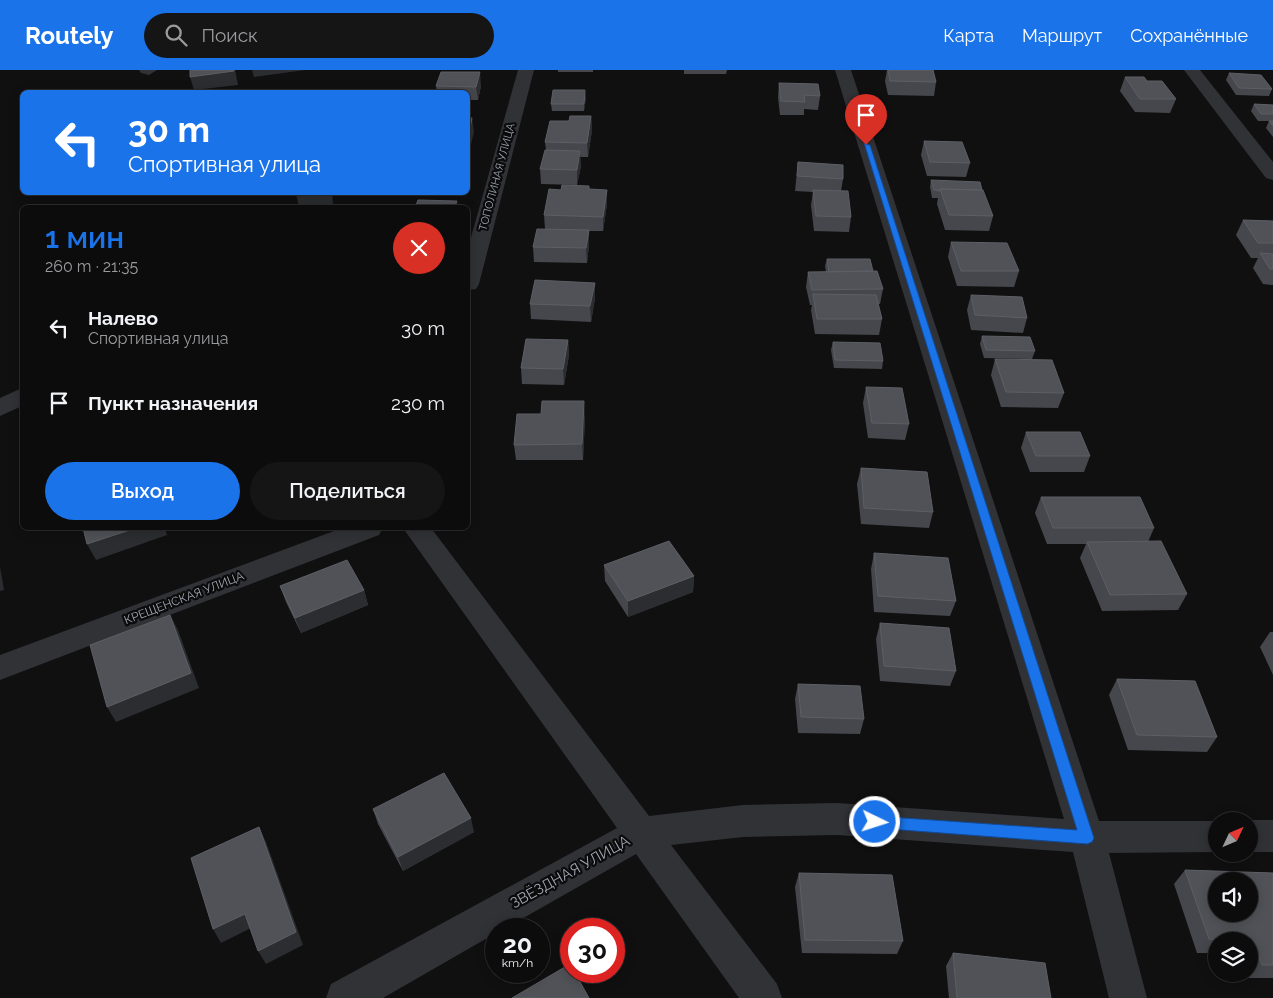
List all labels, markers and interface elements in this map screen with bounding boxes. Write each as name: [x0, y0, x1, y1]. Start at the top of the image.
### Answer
search box: [144, 13, 494, 58]
text: Routely: [25, 21, 114, 50]
icon: search: [162, 21, 190, 49]
text: Поиск: [202, 24, 258, 46]
text: Карта: [943, 25, 994, 46]
text: Маршрут: [1022, 25, 1102, 46]
text: Сохранённые: [1130, 25, 1248, 46]
pin: [845, 94, 887, 145]
icon: arrive: [852, 101, 880, 129]
text: 30 m: [128, 109, 210, 150]
icon: left: [45, 110, 110, 175]
street label: ТОПОЛИНАЯ УЛИЦА: [476, 121, 518, 232]
text: Спортивная улица: [128, 151, 321, 177]
text: 1 мин: [45, 220, 124, 255]
button: close: [393, 222, 445, 274]
text: 260 m · 21:35: [45, 257, 138, 276]
text: Налево: [88, 307, 158, 329]
icon: left: [45, 314, 73, 342]
text: 30 m: [401, 317, 445, 339]
text: Спортивная улица: [88, 329, 228, 348]
icon: arrive: [45, 389, 73, 417]
text: Пункт назначения: [88, 392, 258, 414]
text: 230 m: [391, 392, 445, 414]
button: Выход: [45, 462, 240, 520]
button: Поделиться: [250, 462, 445, 520]
street label: КРЕЩЕНСКАЯ УЛИЦА: [122, 569, 246, 627]
position arrow: [848, 795, 900, 847]
north arrow: [1208, 812, 1258, 862]
map controls: [1208, 812, 1258, 982]
street label: ЗВЁЗДНАЯ УЛИЦА: [507, 831, 633, 912]
button: sound: [1208, 872, 1258, 922]
speed limit sign: 30: [560, 918, 625, 983]
text: 20: [503, 929, 532, 959]
button: layers: [1208, 932, 1258, 982]
text: km/h: [502, 956, 533, 970]

